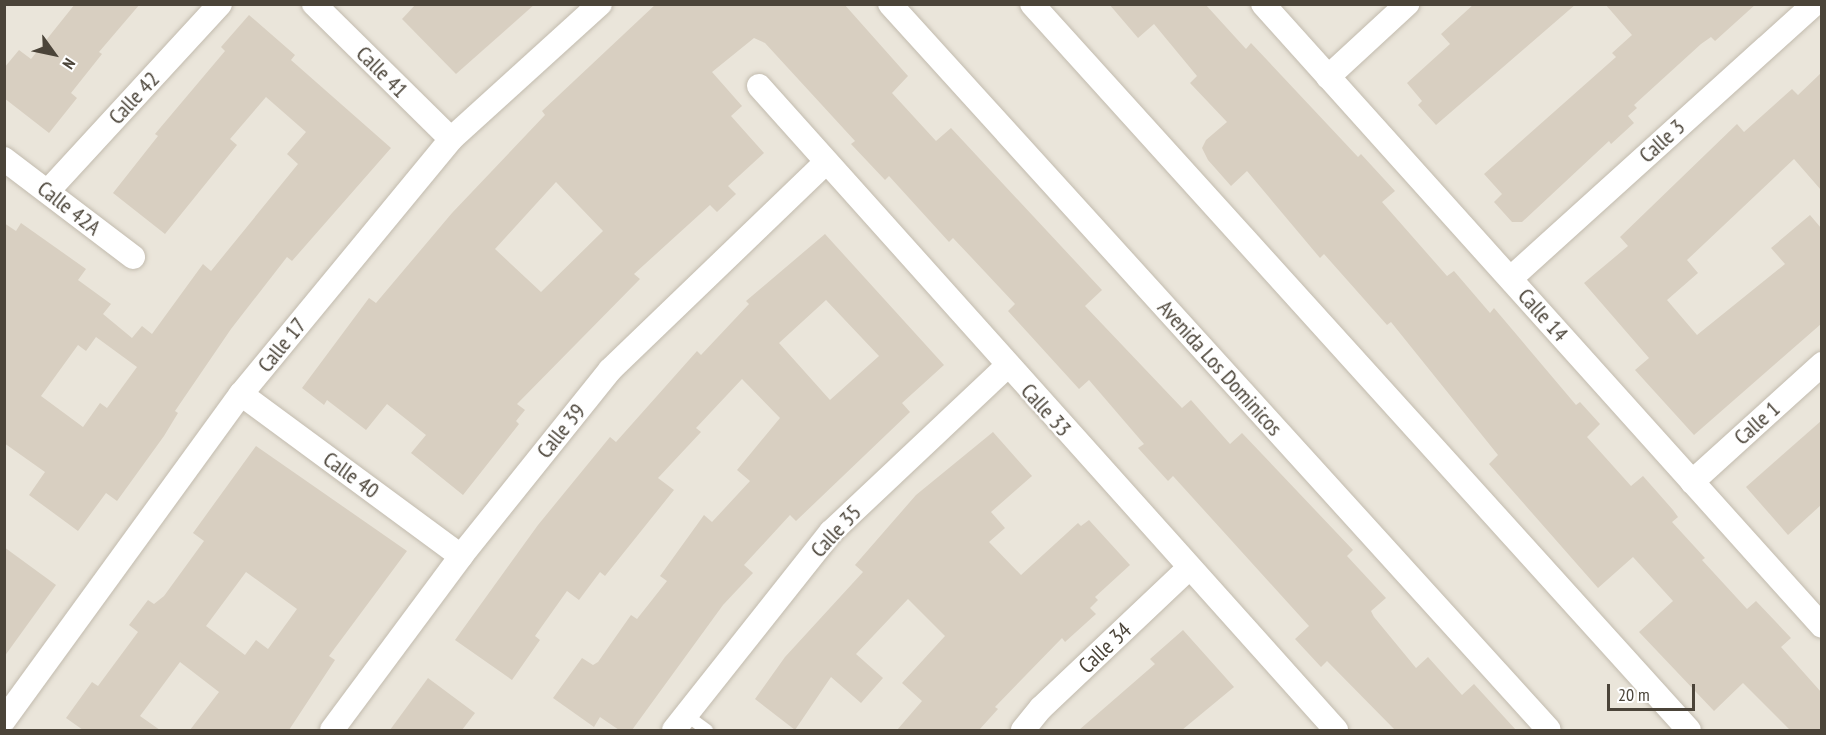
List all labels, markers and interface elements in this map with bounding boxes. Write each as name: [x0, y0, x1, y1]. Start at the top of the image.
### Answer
north arrow: [24, 24, 84, 84]
street label: Calle 41: [351, 41, 413, 103]
text: N: [58, 55, 80, 73]
street label: Calle 42: [103, 66, 165, 130]
street label: Calle 3: [1634, 114, 1690, 168]
street label: Calle 42A: [32, 175, 106, 241]
street label: Calle 14: [1512, 283, 1574, 347]
street label: Avenida Los Dominicos: [1152, 295, 1288, 441]
street label: Calle 17: [252, 312, 312, 378]
street label: Calle 33: [1015, 378, 1077, 442]
street label: Calle 1: [1729, 396, 1785, 450]
street label: Calle 39: [531, 398, 591, 464]
street label: Calle 40: [318, 446, 384, 504]
street label: Calle 35: [805, 499, 867, 563]
street label: Calle 34: [1073, 617, 1137, 679]
scale bar: [1610, 672, 1698, 710]
text: 20 m: [1618, 683, 1650, 706]

